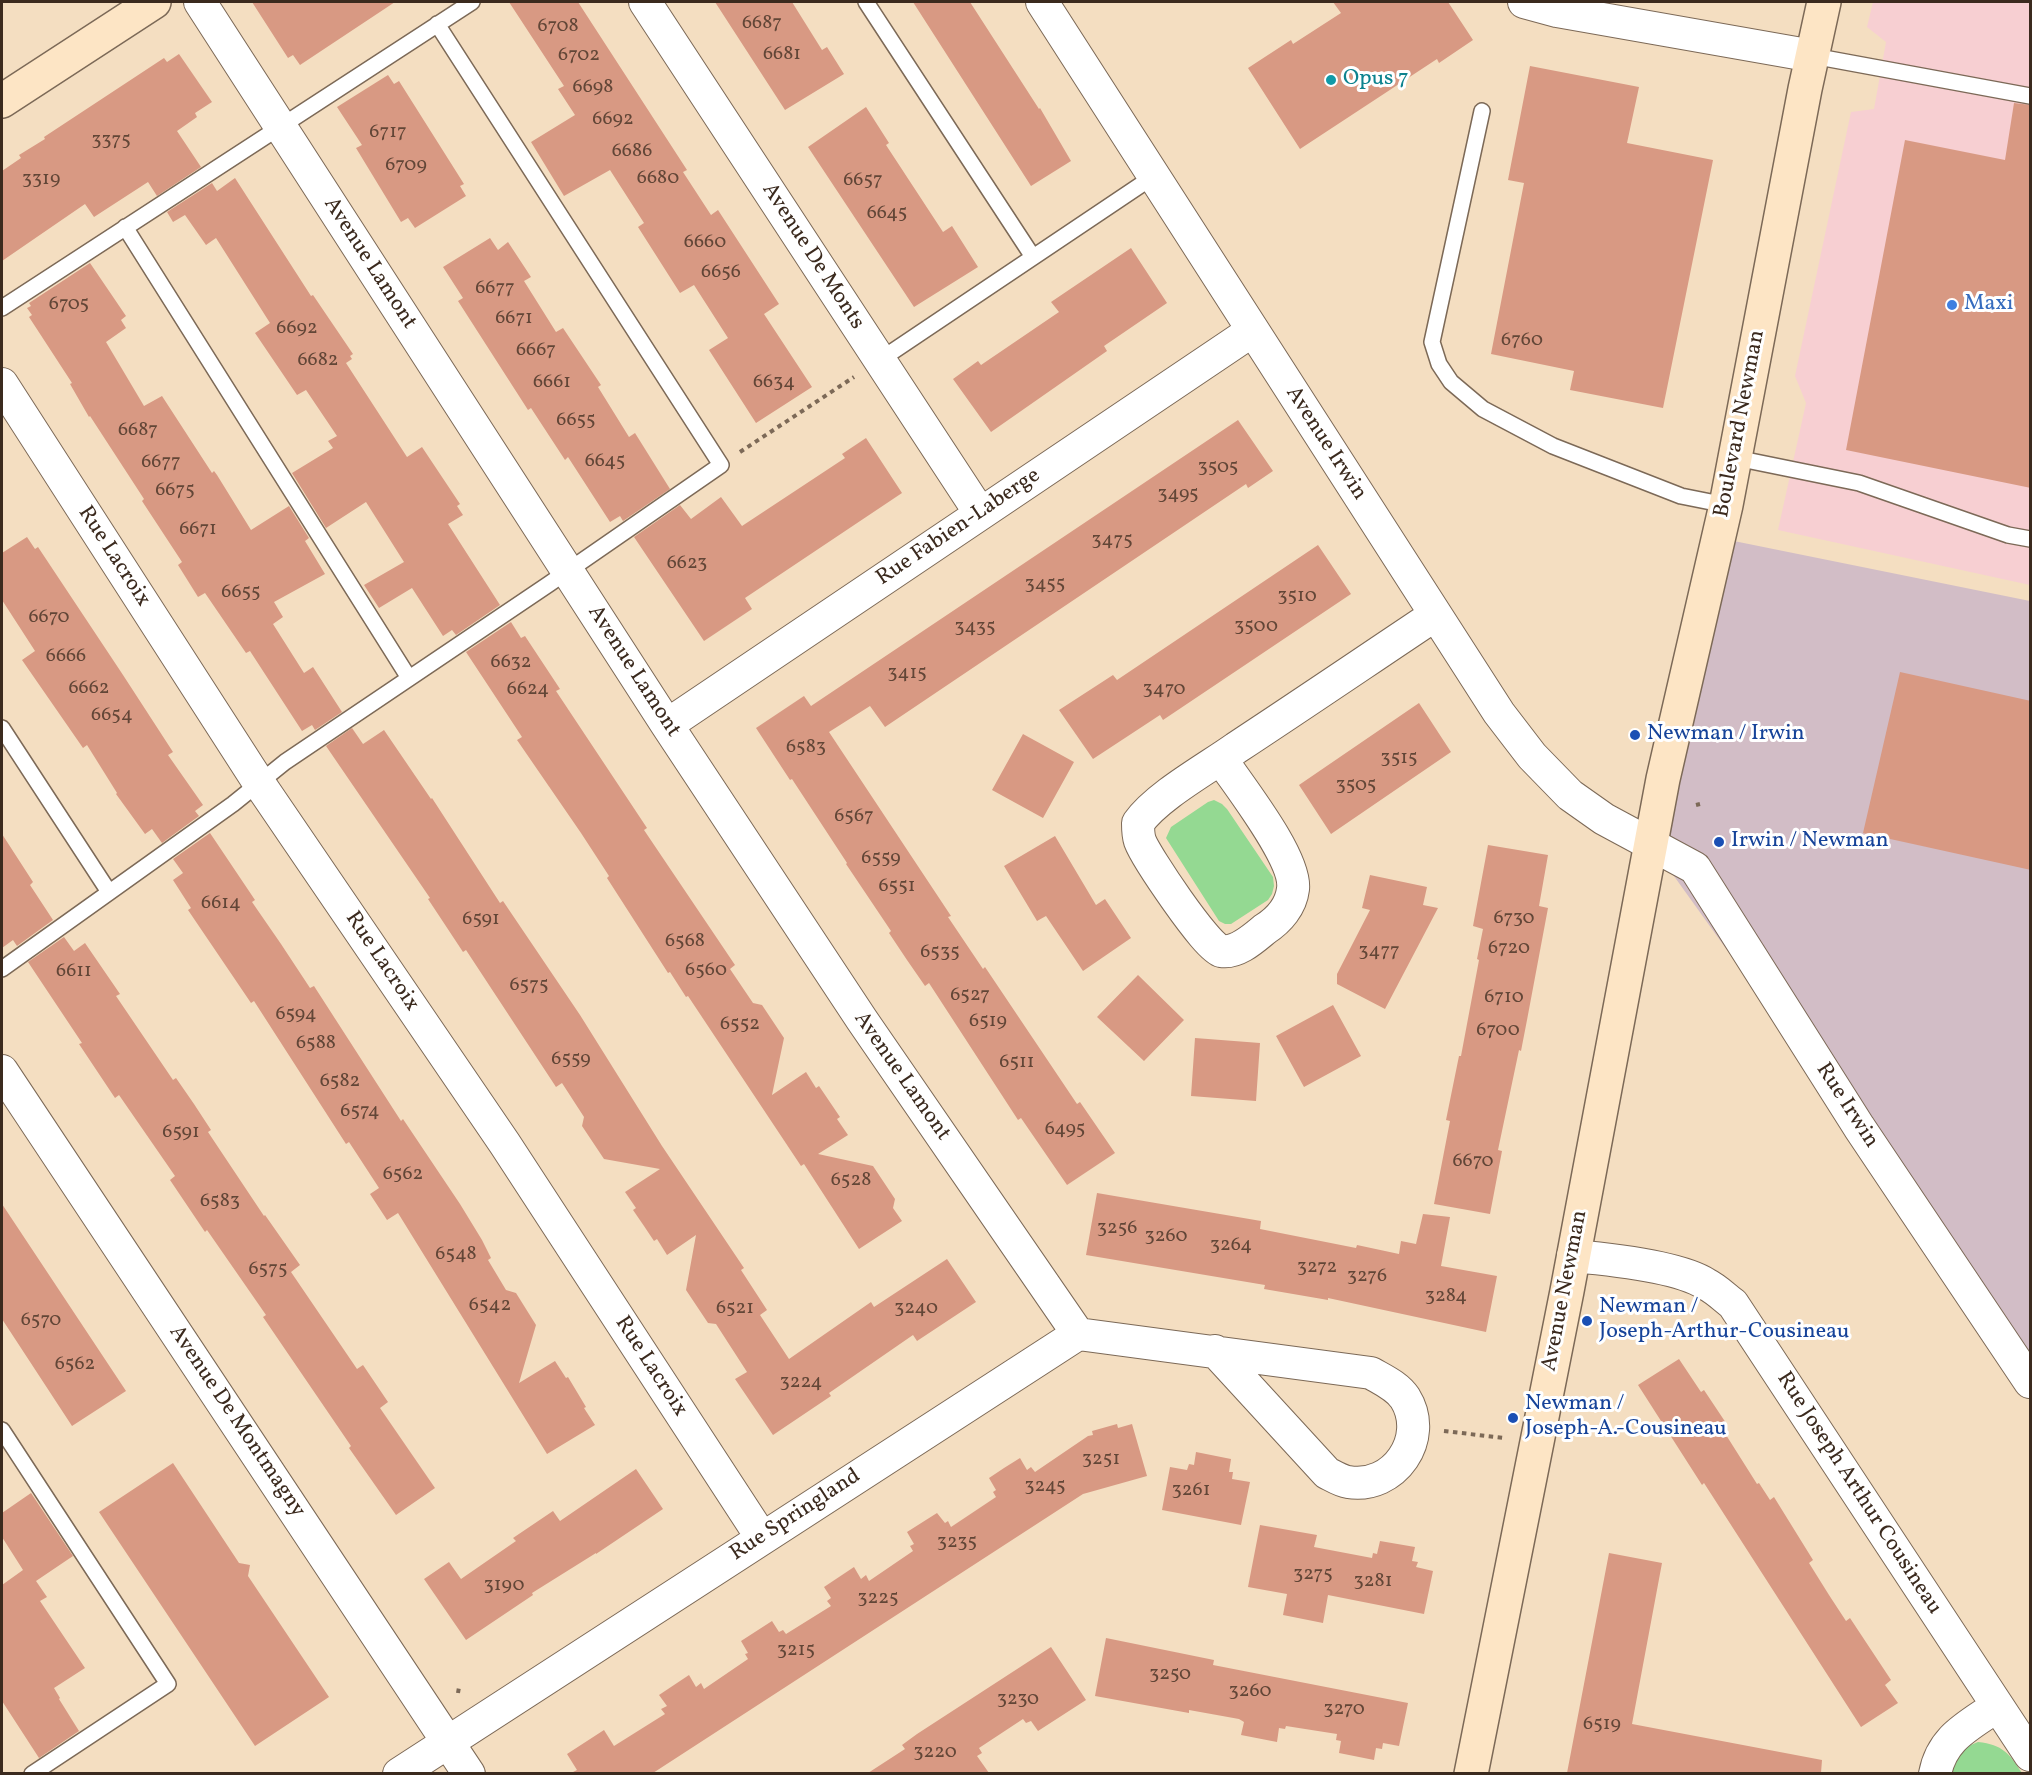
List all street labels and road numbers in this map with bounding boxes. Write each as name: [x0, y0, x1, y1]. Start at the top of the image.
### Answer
street label: Avenue De Monts: [755, 179, 869, 335]
street label: Avenue Lamont: [317, 193, 421, 335]
street label: Boulevard Newman: [1710, 328, 1772, 520]
street label: Avenue Irwin: [1278, 382, 1372, 506]
street label: Rue Fabien-Laberge: [872, 463, 1046, 593]
street label: Rue Lacroix: [71, 502, 155, 612]
street label: Avenue Lamont: [581, 601, 685, 743]
street label: Rue Lacroix: [338, 907, 424, 1017]
street label: Avenue Lamont: [847, 1007, 955, 1147]
street label: Rue Irwin: [1809, 1059, 1883, 1153]
street label: Avenue Newman: [1537, 1208, 1595, 1374]
street label: Rue Lacroix: [608, 1312, 692, 1422]
street label: Avenue De Montmagny: [162, 1321, 310, 1523]
street label: Rue Joseph Arthur Cousineau: [1770, 1368, 1946, 1620]
street label: Rue Springland: [726, 1464, 866, 1568]

